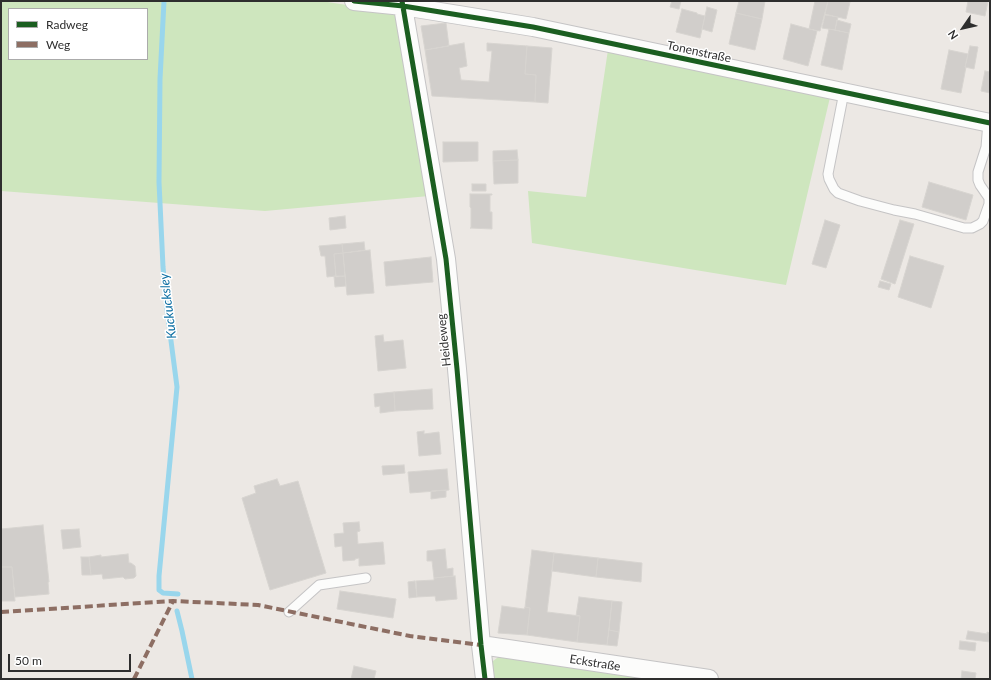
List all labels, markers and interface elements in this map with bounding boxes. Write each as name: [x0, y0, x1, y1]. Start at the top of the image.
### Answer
legend: [8, 8, 148, 60]
north arrow: [943, 8, 983, 48]
text: Radweg: [46, 17, 88, 32]
text: N: [945, 28, 960, 42]
text: Weg: [46, 37, 70, 52]
street label: Tonenstraße: [666, 38, 732, 66]
water label: Kuckucksley: [156, 272, 180, 340]
street label: Heideweg: [434, 313, 454, 367]
scale bar: [10, 646, 133, 672]
street label: Eckstraße: [568, 652, 622, 674]
text: 50 m: [15, 653, 42, 668]

